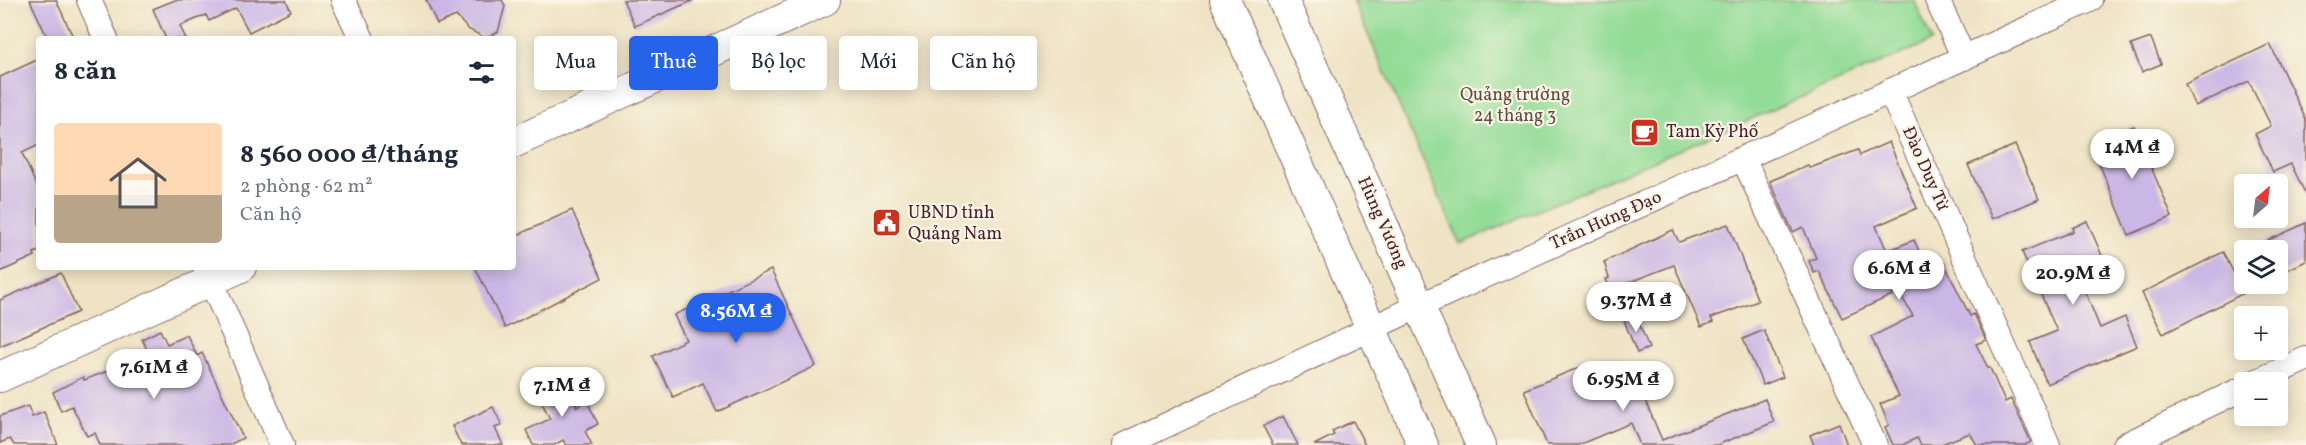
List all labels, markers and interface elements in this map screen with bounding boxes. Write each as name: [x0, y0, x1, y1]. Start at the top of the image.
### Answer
chip: Mua: [534, 36, 617, 90]
chip: Thuê: [629, 36, 718, 90]
chip: Bộ lọc: [730, 36, 827, 90]
chip: Mới: [839, 36, 918, 90]
chip: Căn hộ: [930, 36, 1037, 90]
text: 8 căn: [54, 54, 117, 90]
icon: filters: [465, 56, 498, 89]
park label: Quảng trường 24 tháng 3: [1460, 83, 1570, 129]
cafe icon: Tam Kỳ Phố: [1629, 116, 1661, 148]
place label: Tam Kỳ Phố: [1666, 120, 1759, 145]
street label: Đào Duy Từ: [1895, 123, 1955, 215]
pin: 14M ₫: [2090, 129, 2174, 180]
text: 14M ₫: [2104, 134, 2160, 162]
text: 8 560 000 ₫/tháng: [240, 137, 458, 173]
icon: home: [102, 147, 174, 219]
text: 2 phòng · 62 m²: [240, 173, 373, 201]
street label: Hùng Vương: [1351, 173, 1413, 273]
north arrow: [2234, 174, 2288, 228]
map controls: [2234, 174, 2288, 426]
street label: Trần Hưng Đạo: [1546, 185, 1666, 257]
text: Căn hộ: [240, 201, 302, 229]
place label: UBND tỉnh Quảng Nam: [908, 201, 1002, 247]
public building icon: UBND tỉnh Quảng Nam: [871, 207, 903, 239]
button: layers: [2234, 240, 2288, 294]
pin: 6.6M ₫: [1850, 250, 1948, 301]
text: 6.6M ₫: [1867, 255, 1931, 283]
pin: 20.9M ₫: [2018, 255, 2128, 306]
text: 20.9M ₫: [2036, 260, 2110, 288]
pin: 9.37M ₫: [1581, 282, 1691, 333]
text: 9.37M ₫: [1600, 287, 1672, 315]
pin: 8.56M ₫: [681, 293, 791, 344]
text: 8.56M ₫: [700, 298, 772, 326]
button: +: [2234, 306, 2288, 360]
pin: 7.61M ₫: [99, 349, 209, 400]
text: 7.61M ₫: [120, 354, 188, 382]
pin: 6.95M ₫: [1568, 361, 1678, 412]
text: 6.95M ₫: [1587, 366, 1659, 394]
pin: 7.1M ₫: [513, 367, 611, 418]
text: 7.1M ₫: [534, 372, 590, 400]
button: −: [2234, 372, 2288, 426]

